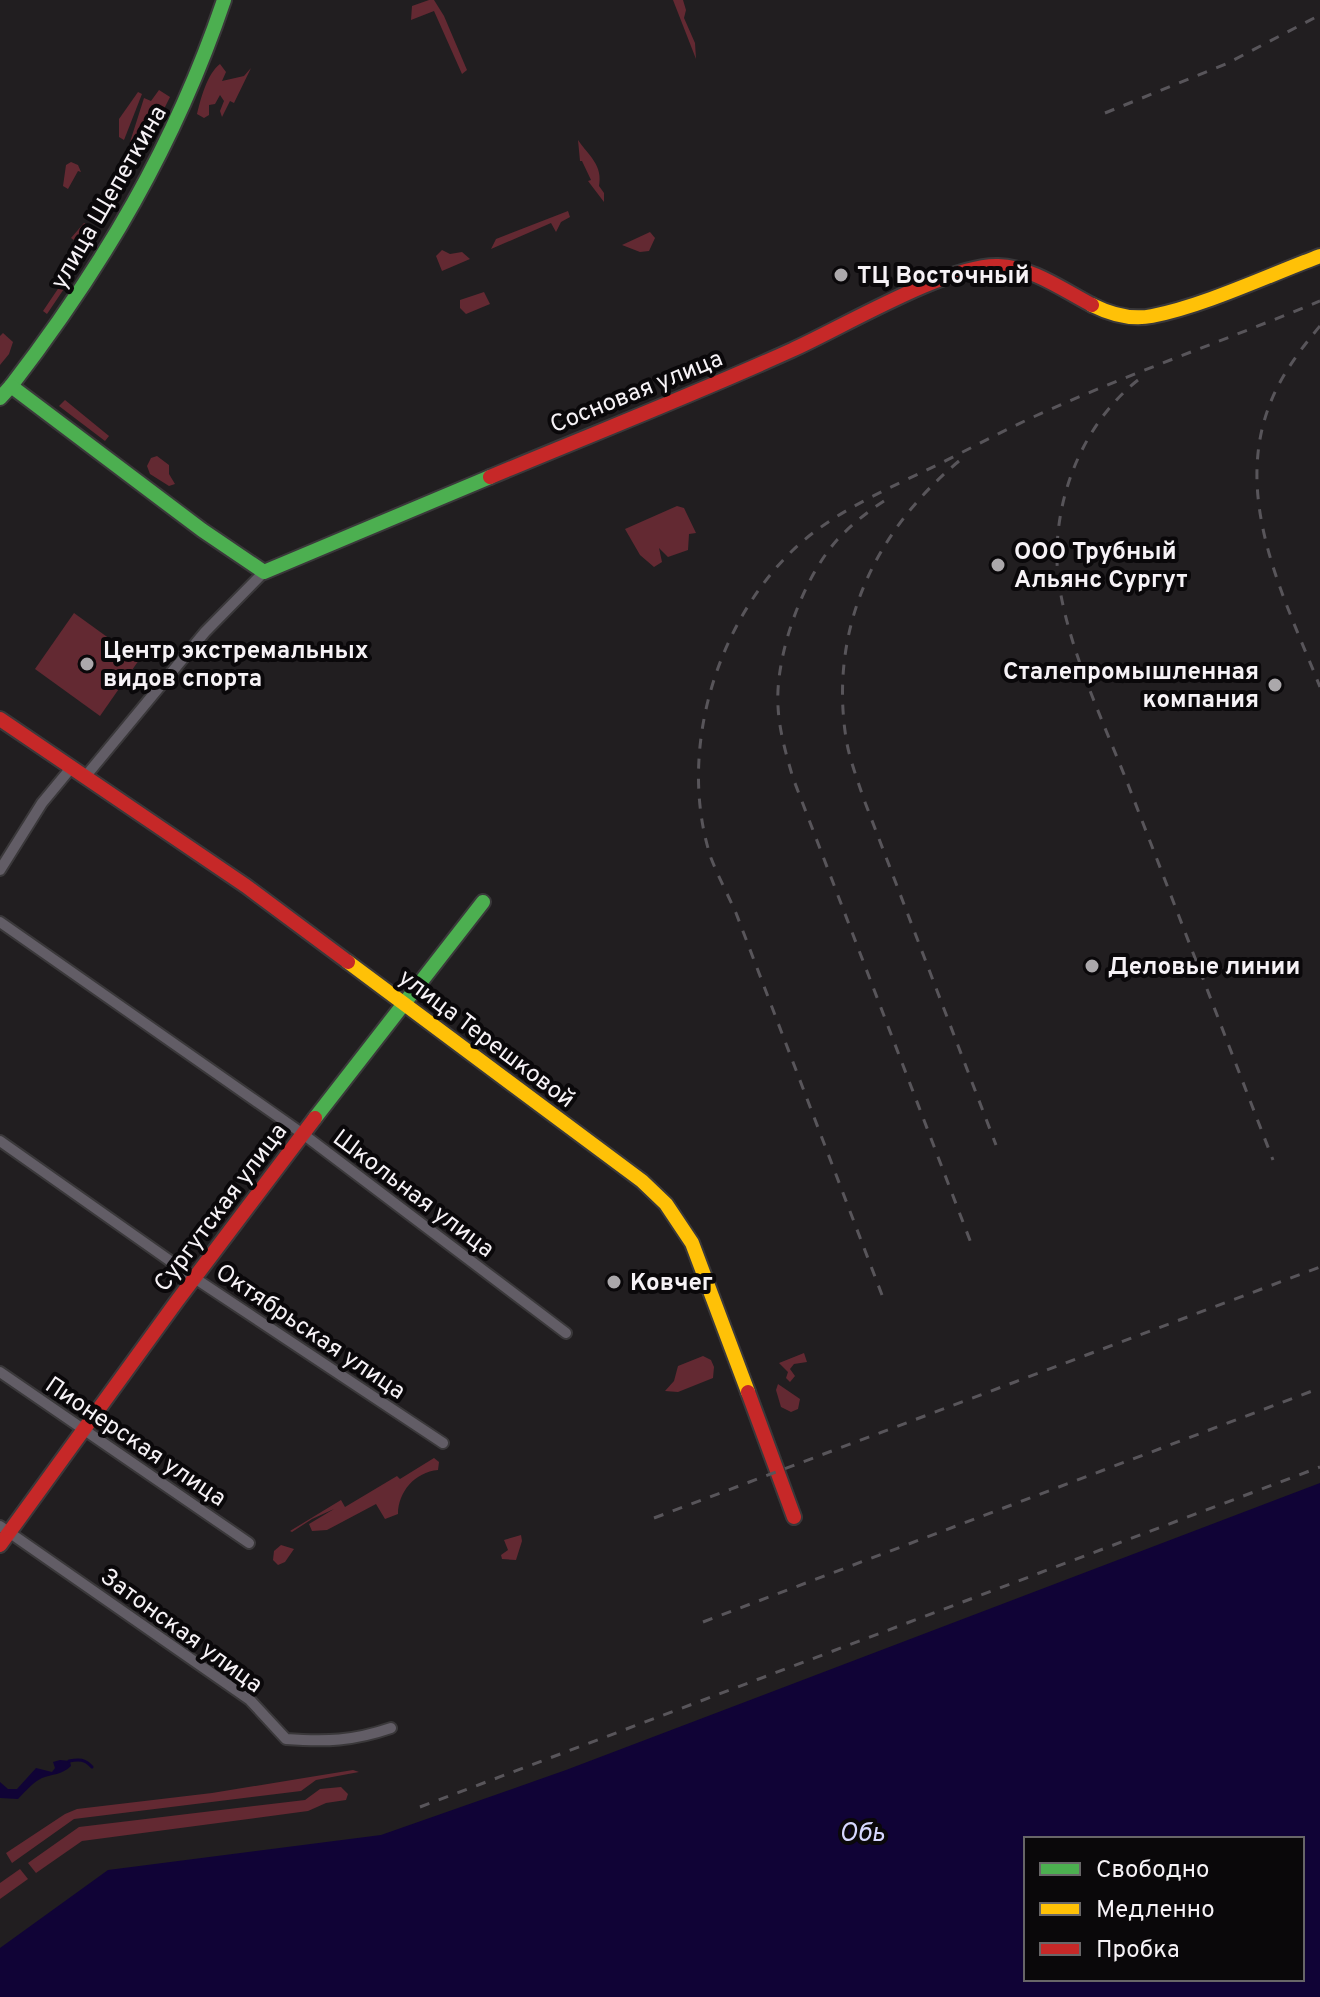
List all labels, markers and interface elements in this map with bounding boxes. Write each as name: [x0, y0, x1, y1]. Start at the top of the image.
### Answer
street label: улица Щепеткина: [45, 101, 175, 295]
place label: ТЦ Восточный: [857, 262, 1029, 292]
marker: ТЦ Восточный: [832, 266, 850, 284]
street label: Сосновая улица: [546, 345, 727, 441]
place label: ООО Трубный Альянс Сургут: [1014, 538, 1188, 596]
marker: ООО Трубный Альянс Сургут: [989, 556, 1007, 574]
place label: Центр экстремальных видов спорта: [103, 637, 369, 695]
marker: Центр экстремальных видов спорта: [78, 655, 96, 673]
place label: Сталепромышленная компания: [1003, 658, 1259, 716]
marker: Сталепромышленная компания: [1266, 676, 1284, 694]
place label: Деловые линии: [1108, 953, 1300, 983]
marker: Деловые линии: [1083, 957, 1101, 975]
street label: улица Терешковой: [392, 963, 580, 1116]
street label: Сургутская улица: [148, 1118, 295, 1298]
street label: Школьная улица: [326, 1124, 500, 1265]
street label: Октябрьская улица: [209, 1258, 410, 1407]
place label: Ковчег: [630, 1269, 713, 1299]
marker: Ковчег: [605, 1273, 623, 1291]
street label: Пионерская улица: [39, 1371, 231, 1514]
street label: Затонская улица: [94, 1563, 268, 1701]
water label: Обь: [839, 1818, 885, 1851]
legend: [1024, 1837, 1304, 1981]
text: Свободно: [1096, 1856, 1209, 1886]
text: Медленно: [1096, 1896, 1215, 1926]
text: Пробка: [1096, 1936, 1180, 1966]

